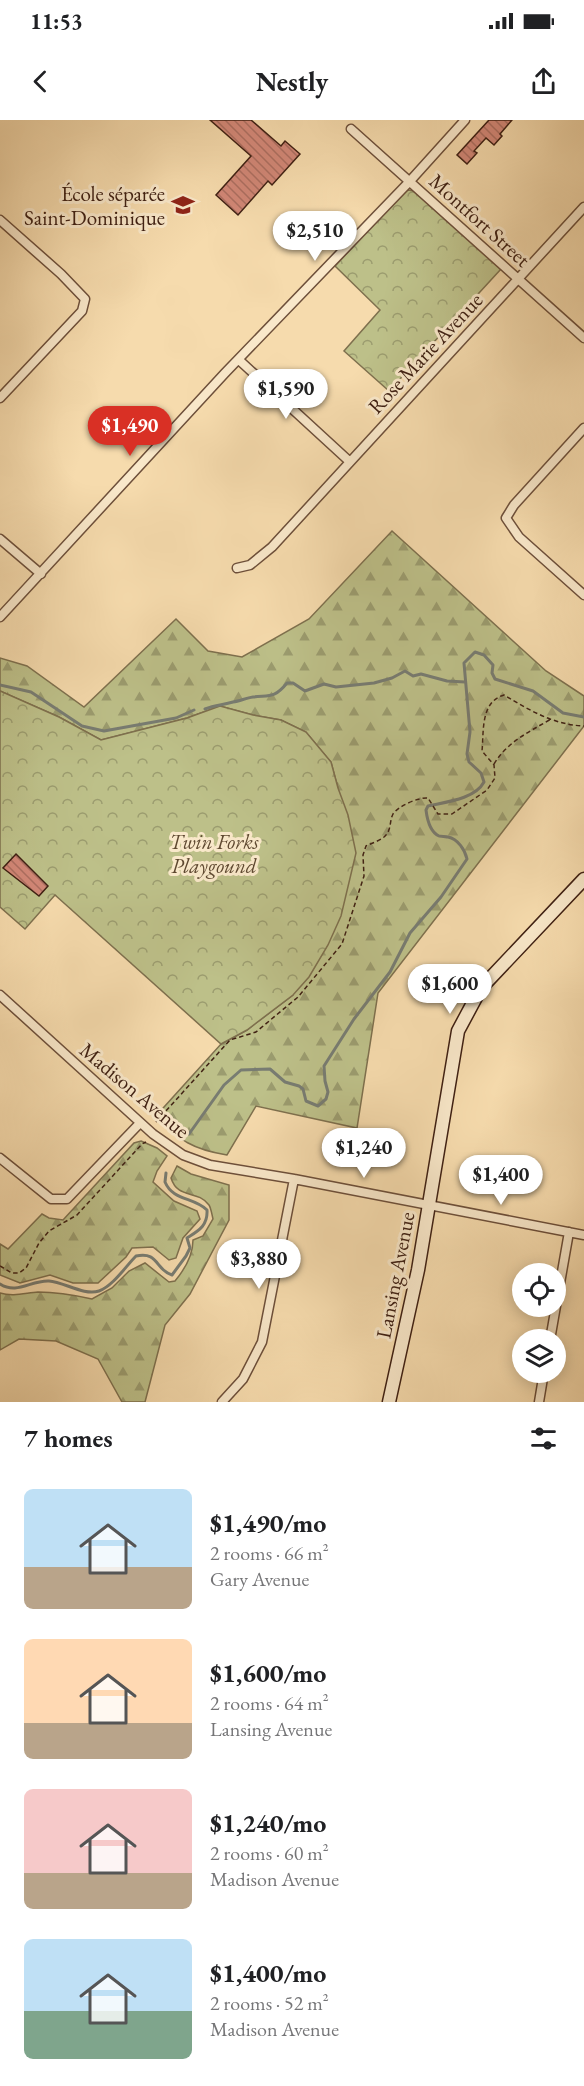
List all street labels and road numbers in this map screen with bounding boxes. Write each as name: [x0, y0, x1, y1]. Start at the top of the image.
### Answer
street label: Montfort Street: [424, 167, 537, 273]
street label: Rose Marie Avenue: [362, 287, 488, 419]
street label: Madison Avenue: [74, 1036, 196, 1144]
street label: Lansing Avenue: [370, 1209, 420, 1341]

